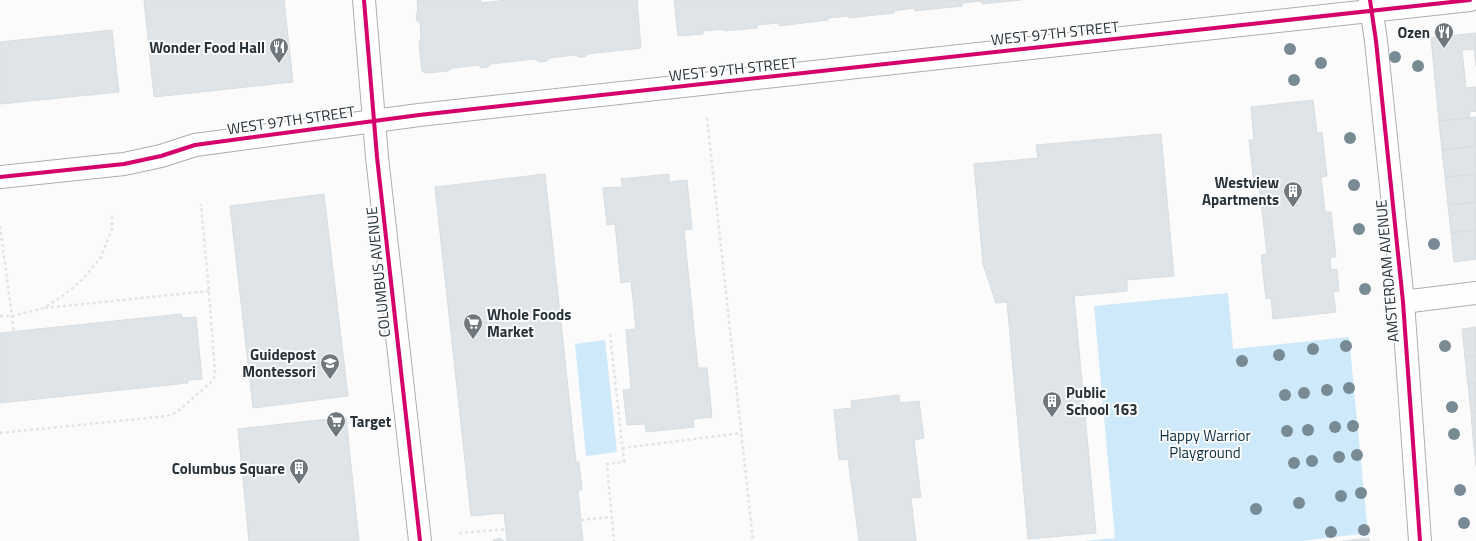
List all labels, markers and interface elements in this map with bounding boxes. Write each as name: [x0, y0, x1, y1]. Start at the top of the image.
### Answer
street label: WEST 97TH STREET: [990, 15, 1120, 51]
place label: Ozen: [1397, 21, 1430, 44]
restaurant icon: Ozen: [1433, 21, 1455, 49]
place label: Wonder Food Hall: [149, 36, 265, 59]
restaurant icon: Wonder Food Hall: [268, 36, 290, 64]
street label: WEST 97TH STREET: [668, 51, 798, 87]
street label: WEST 97TH STREET: [226, 100, 356, 140]
place label: Westview Apartments: [1202, 171, 1279, 211]
building icon: Westview Apartments: [1282, 180, 1304, 208]
street label: AMSTERDAM AVENUE: [1369, 199, 1405, 343]
street label: COLUMBUS AVENUE: [360, 206, 396, 338]
place label: Whole Foods Market: [487, 303, 571, 343]
supermarket icon: Whole Foods Market: [462, 312, 484, 340]
place label: Guidepost Montessori: [242, 343, 317, 383]
school or university icon: Guidepost Montessori: [319, 352, 341, 380]
place label: Public School 163: [1066, 381, 1138, 421]
building icon: Public School 163: [1041, 390, 1063, 418]
supermarket icon: Target: [325, 410, 347, 438]
place label: Target: [350, 410, 392, 433]
park label: Happy Warrior Playground: [1159, 424, 1251, 464]
place label: Columbus Square: [172, 457, 285, 480]
building icon: Columbus Square: [288, 457, 310, 485]

